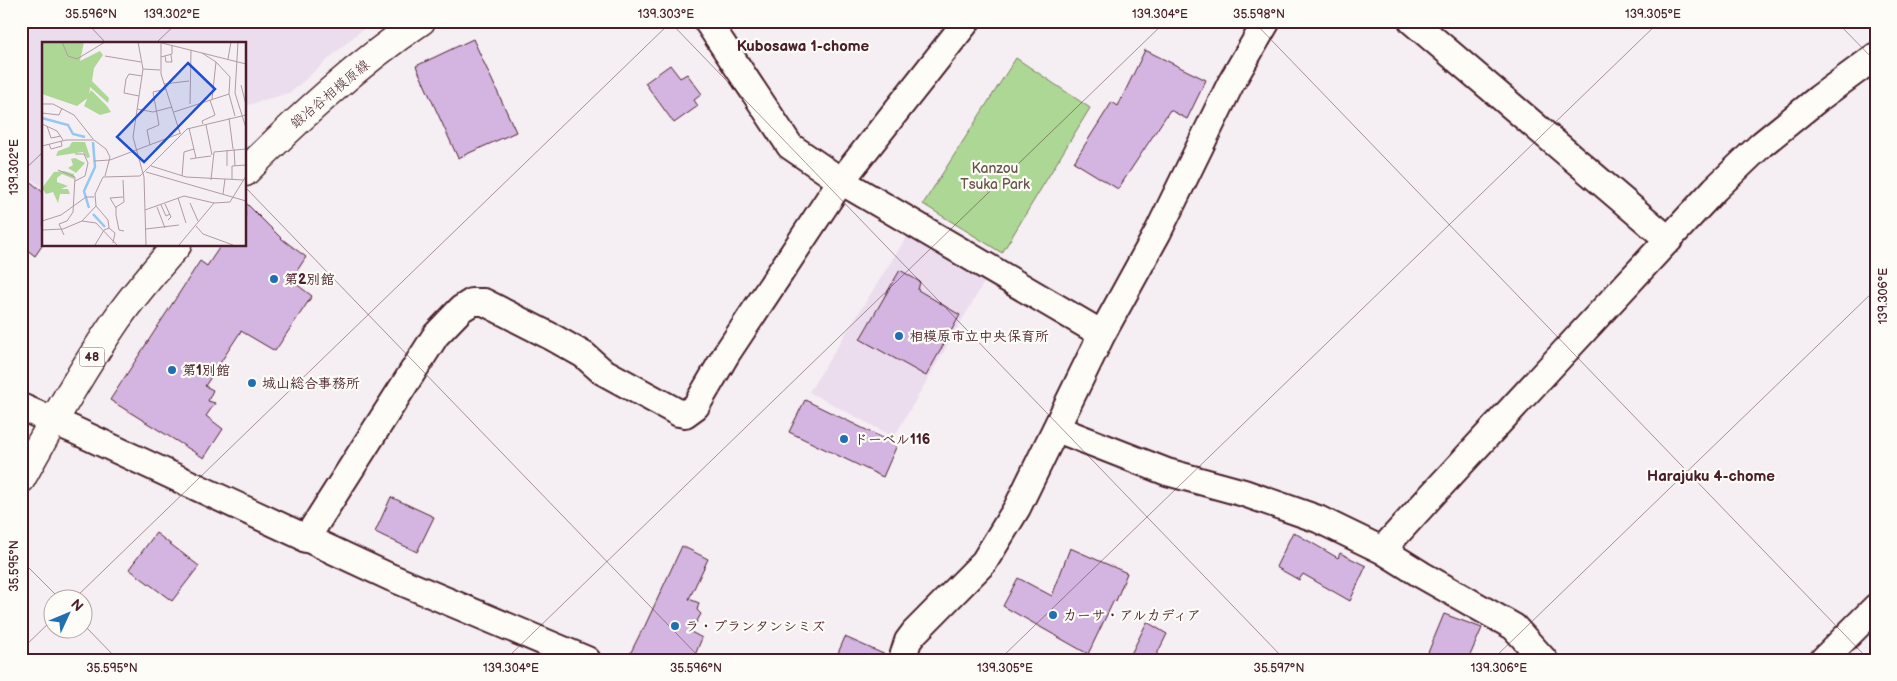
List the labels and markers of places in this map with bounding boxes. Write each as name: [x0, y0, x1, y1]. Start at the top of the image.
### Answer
place label: 第2別館: [284, 271, 334, 288]
marker: 第2別館: [268, 273, 280, 285]
place label: 相模原市立中央保育所: [909, 328, 1049, 345]
marker: 相模原市立中央保育所: [893, 330, 905, 342]
place label: 第1別館: [182, 362, 230, 379]
marker: 第1別館: [166, 364, 178, 376]
place label: 城山総合事務所: [262, 375, 360, 392]
marker: 城山総合事務所: [246, 377, 258, 389]
place label: ドーベル116: [854, 431, 930, 448]
marker: ドーベル116: [838, 433, 850, 445]
place label: カーサ・アルカディア: [1063, 607, 1201, 624]
marker: カーサ・アルカディア: [1047, 609, 1059, 621]
place label: ラ・プランタンシミズ: [685, 618, 825, 635]
marker: ラ・プランタンシミズ: [669, 620, 681, 632]

